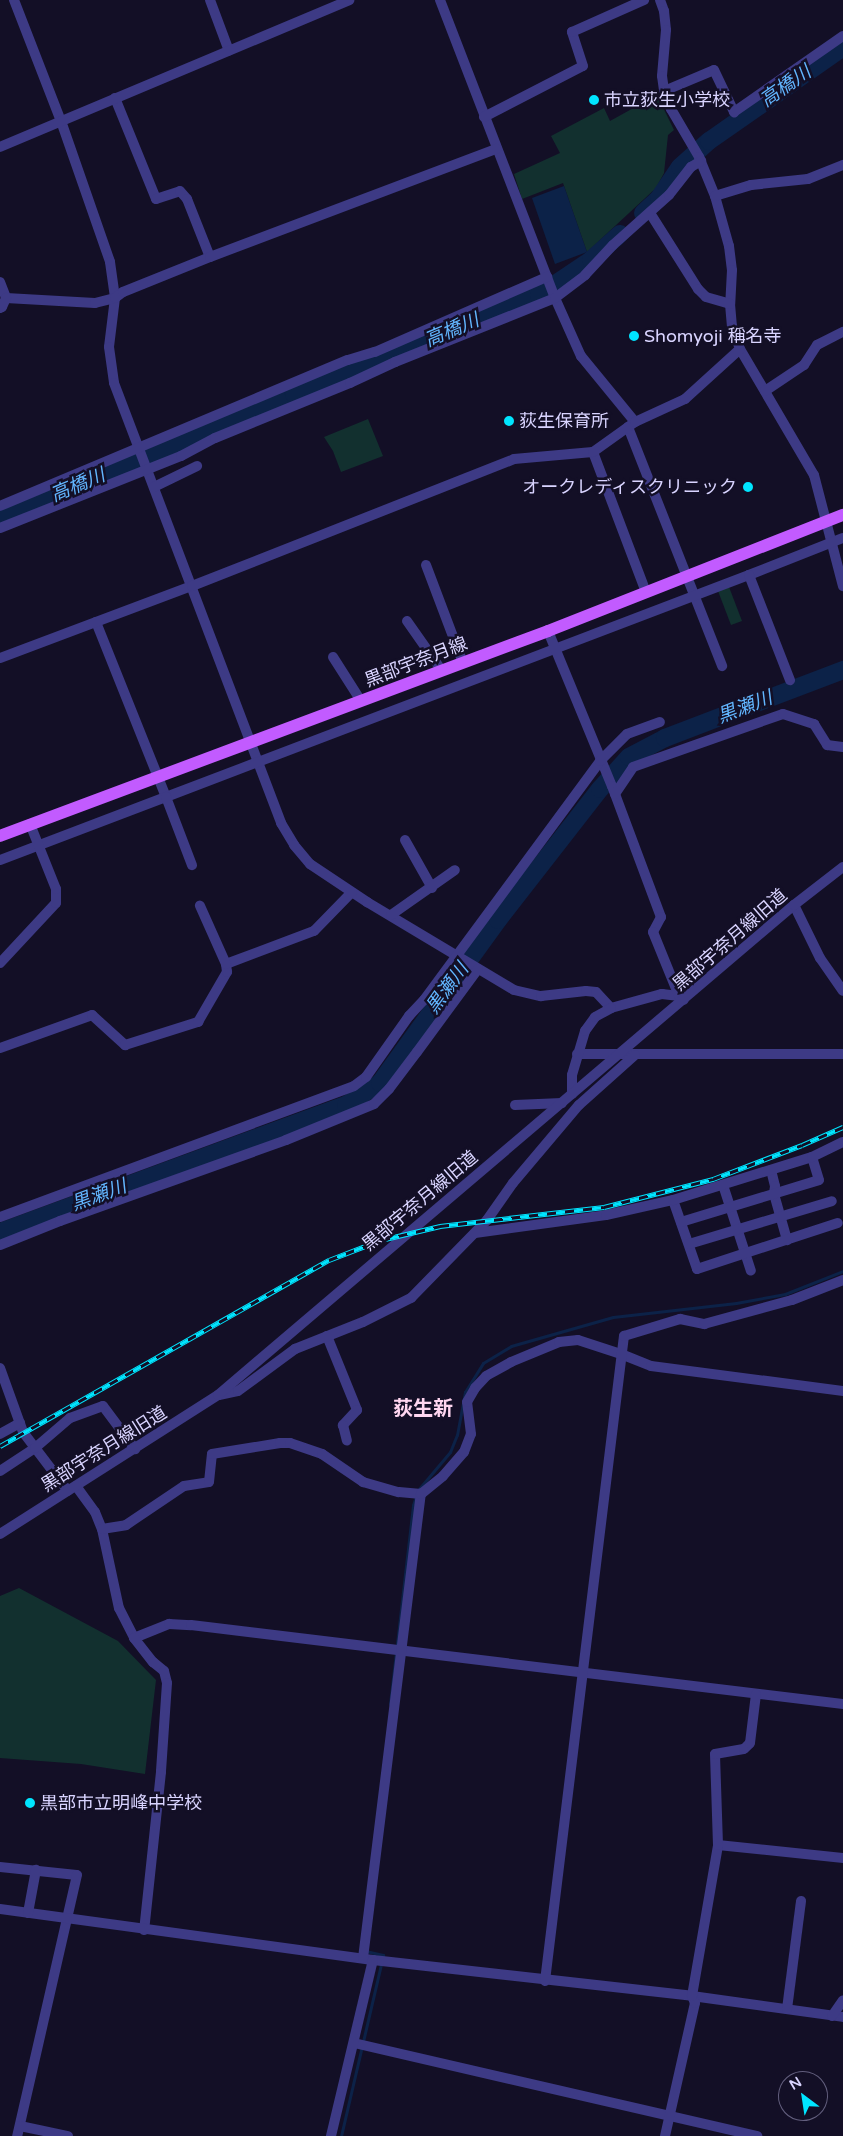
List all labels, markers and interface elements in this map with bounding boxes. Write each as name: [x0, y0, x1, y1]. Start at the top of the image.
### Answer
water label: 高橋川: [756, 61, 816, 113]
place label: 市立荻生小学校: [604, 89, 730, 111]
marker: 市立荻生小学校: [588, 94, 600, 106]
water label: 高橋川: [421, 309, 483, 353]
place label: Shomyoji 稱名寺: [644, 325, 781, 347]
marker: Shomyoji 稱名寺: [628, 330, 640, 342]
place label: 荻生保育所: [519, 410, 609, 432]
marker: 荻生保育所: [503, 415, 515, 427]
water label: 高橋川: [47, 464, 109, 508]
place label: オークレディスクリニック: [521, 476, 737, 498]
marker: オークレディスクリニック: [741, 480, 755, 494]
street label: 黒部宇奈月線: [362, 633, 470, 691]
water label: 黒瀬川: [714, 687, 776, 729]
street label: 黒部宇奈月線旧道: [669, 885, 791, 995]
water label: 黒瀬川: [422, 959, 474, 1019]
street label: 黒部宇奈月線旧道: [358, 1146, 482, 1256]
water label: 黒瀬川: [68, 1176, 130, 1216]
district label: 荻生新: [393, 1397, 453, 1421]
street label: 黒部宇奈月線旧道: [37, 1402, 171, 1496]
place label: 黒部市立明峰中学校: [40, 1792, 202, 1814]
marker: 黒部市立明峰中学校: [24, 1797, 36, 1809]
north arrow: [778, 2071, 828, 2121]
text: N: [786, 2073, 805, 2094]

